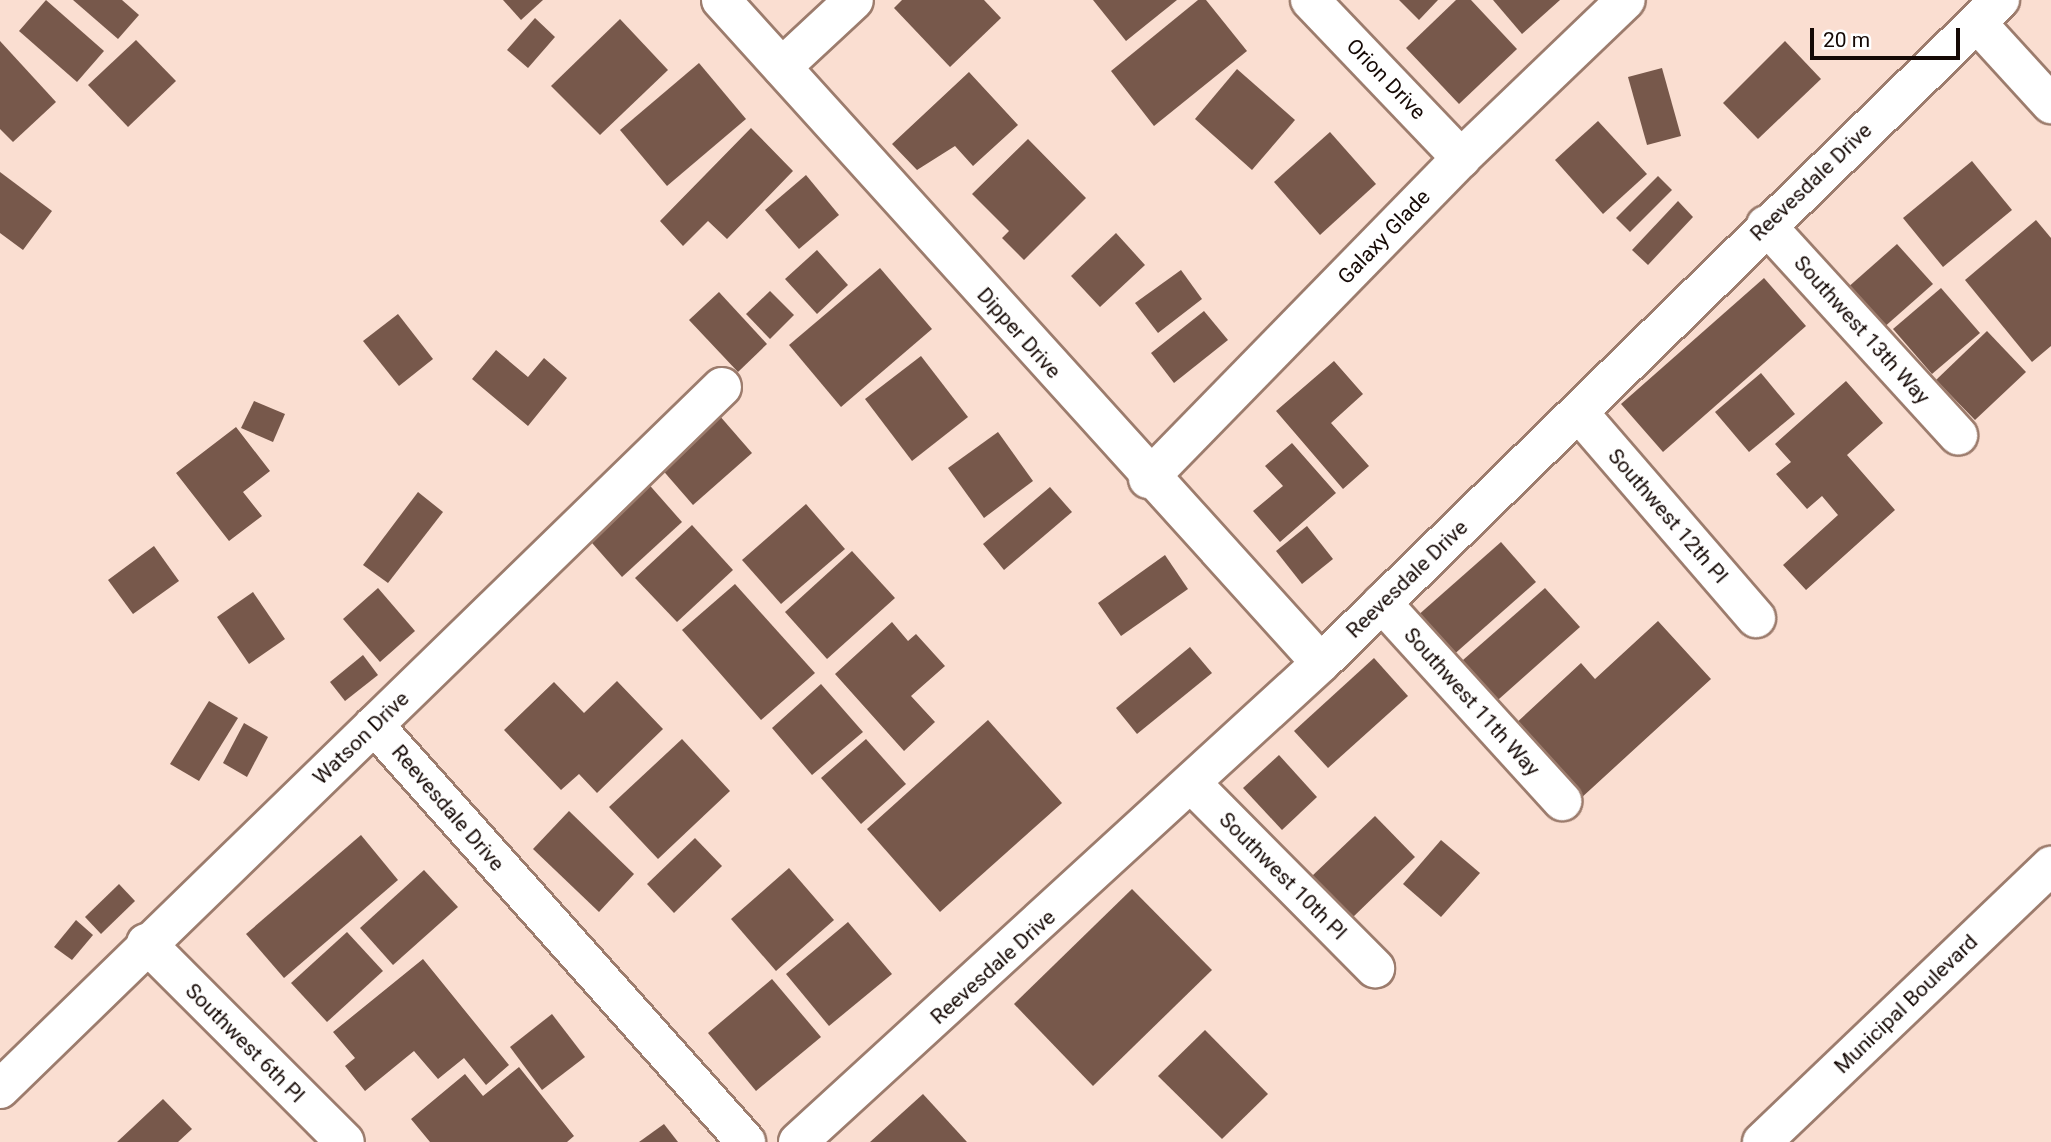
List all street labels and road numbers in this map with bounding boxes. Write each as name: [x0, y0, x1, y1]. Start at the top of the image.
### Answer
street label: Orion Drive: [1341, 33, 1431, 125]
street label: Reevesdale Drive: [1745, 118, 1877, 246]
street label: Galaxy Glade: [1333, 184, 1435, 290]
street label: Southwest 13th Way: [1789, 251, 1935, 409]
street label: Dipper Drive: [972, 283, 1066, 383]
street label: Southwest 12th Pl: [1603, 444, 1733, 588]
street label: Reevesdale Drive: [1341, 515, 1473, 643]
street label: Southwest 11th Way: [1399, 623, 1545, 781]
street label: Watson Drive: [308, 686, 414, 790]
street label: Reevesdale Drive: [386, 740, 510, 876]
street label: Southwest 10th Pl: [1214, 807, 1352, 945]
street label: Reevesdale Drive: [925, 904, 1061, 1030]
street label: Municipal Boulevard: [1829, 929, 1983, 1079]
street label: Southwest 6th Pl: [180, 978, 310, 1108]

